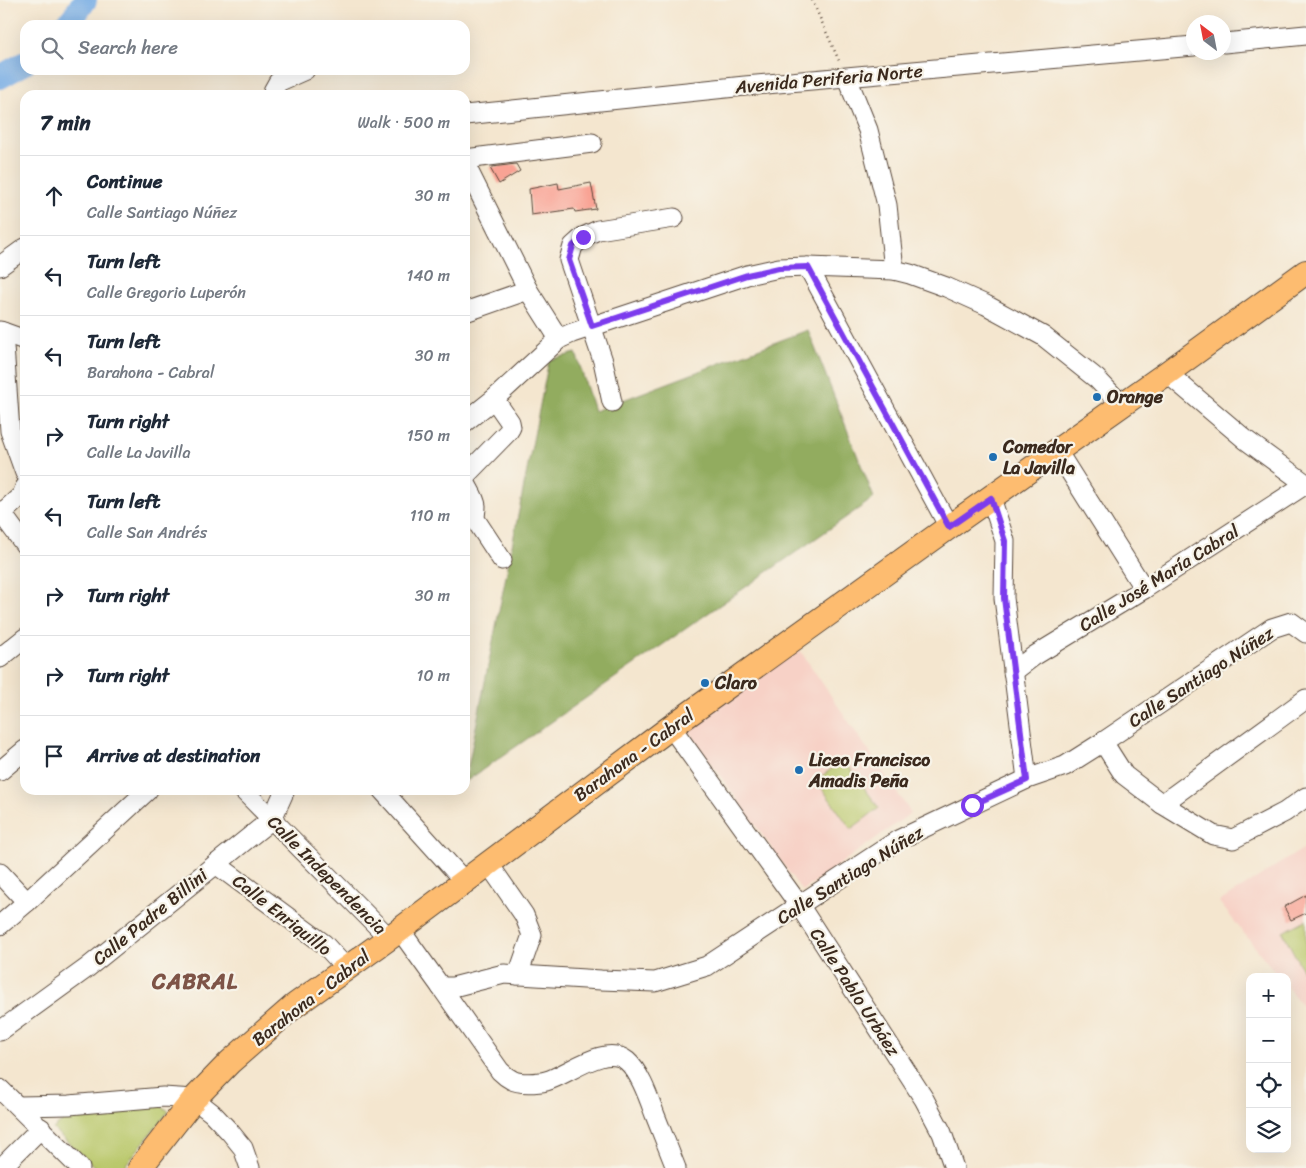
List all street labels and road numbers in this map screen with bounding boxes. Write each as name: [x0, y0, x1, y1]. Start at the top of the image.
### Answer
street label: Avenida Periferia Norte: [733, 55, 924, 103]
street label: Calle José María Cabral: [1072, 515, 1246, 640]
street label: Calle Santiago Núñez: [1122, 617, 1281, 736]
street label: Barahona - Cabral: [567, 699, 702, 810]
street label: Calle Independencia: [259, 807, 395, 943]
street label: Calle Santiago Núñez: [770, 816, 930, 933]
street label: Calle Padre Billini: [85, 859, 216, 974]
street label: Calle Enriquillo: [225, 866, 339, 964]
street label: Calle Pablo Urbáez: [801, 921, 909, 1063]
street label: Barahona - Cabral: [245, 941, 378, 1055]

